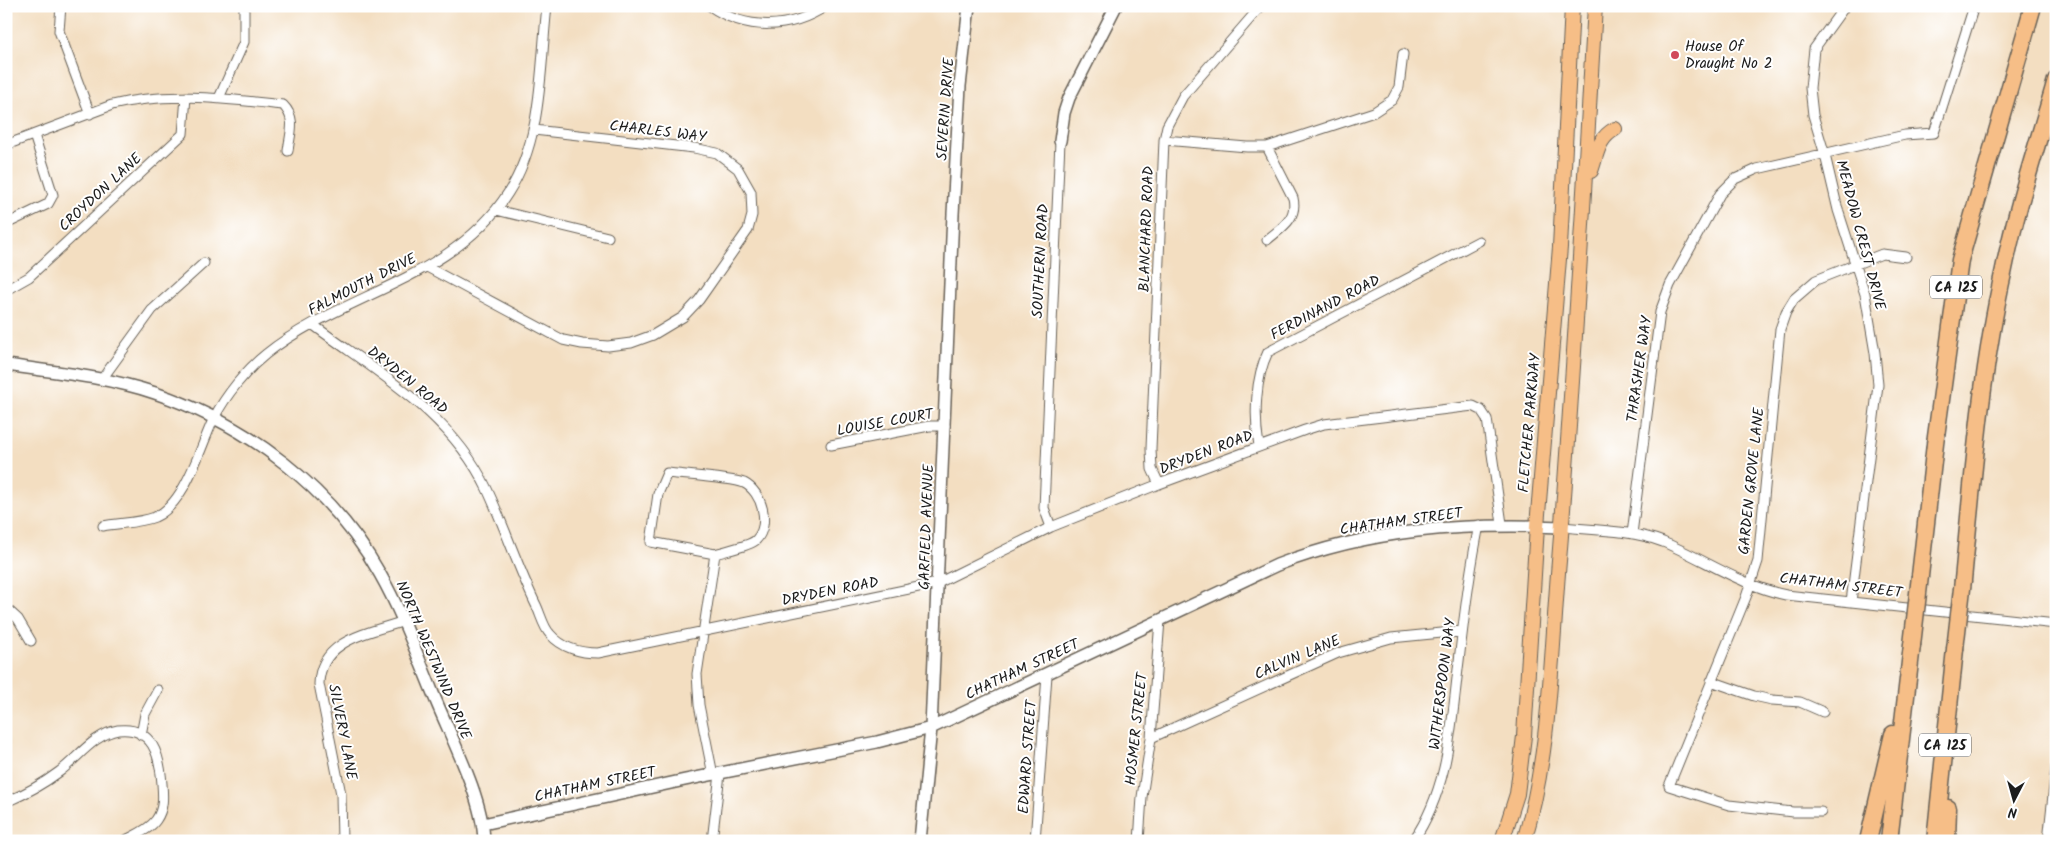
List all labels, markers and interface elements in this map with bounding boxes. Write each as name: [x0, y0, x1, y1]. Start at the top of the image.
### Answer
place label: House Of Draught No 2: [1685, 35, 1773, 76]
marker: House Of Draught No 2: [1669, 49, 1681, 61]
street label: SEVERIN DRIVE: [930, 56, 962, 161]
street label: CHARLES WAY: [608, 114, 709, 150]
street label: CROYDON LANE: [53, 147, 149, 238]
street label: MEADOW CREST DRIVE: [1828, 157, 1892, 314]
street label: BLANCHARD ROAD: [1133, 165, 1161, 293]
street label: SOUTHERN ROAD: [1026, 203, 1056, 319]
street label: FALMOUTH DRIVE: [304, 247, 422, 323]
street label: FERDINAND ROAD: [1266, 269, 1385, 347]
road number: CA 125: [1930, 276, 1982, 298]
street label: THRASHER WAY: [1621, 313, 1660, 424]
street label: DRYDEN ROAD: [362, 340, 453, 421]
street label: FLETCHER PARKWAY: [1512, 351, 1548, 494]
street label: LOUISE COURT: [835, 402, 937, 443]
street label: GARDEN GROVE LANE: [1732, 405, 1772, 556]
street label: DRYDEN ROAD: [1156, 424, 1257, 482]
street label: GARFIELD AVENUE: [913, 462, 941, 590]
street label: CHATHAM STREET: [1338, 501, 1466, 542]
street label: CHATHAM STREET: [1778, 567, 1906, 606]
street label: DRYDEN ROAD: [780, 571, 881, 613]
street label: NORTH WESTWIND DRIVE: [389, 577, 478, 745]
street label: WITHERSPOON WAY: [1423, 616, 1463, 751]
street label: CALVIN LANE: [1251, 629, 1345, 687]
street label: CHATHAM STREET: [961, 632, 1085, 707]
street label: HOSMER STREET: [1119, 670, 1155, 787]
street label: SILVERY LANE: [321, 682, 363, 783]
street label: EDWARD STREET: [1012, 697, 1044, 815]
road number: CA 125: [1919, 734, 1971, 756]
street label: CHATHAM STREET: [532, 760, 660, 810]
north arrow: [1990, 774, 2040, 824]
text: N: [2007, 801, 2018, 823]

